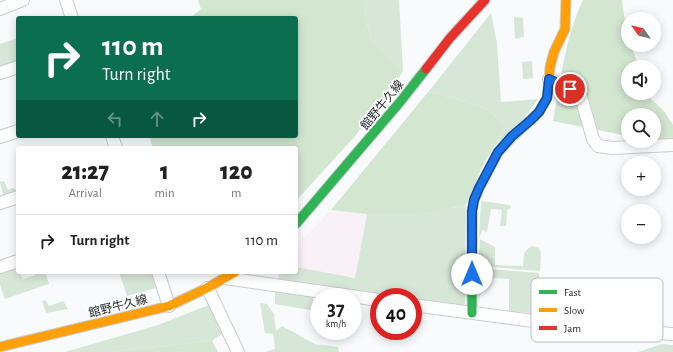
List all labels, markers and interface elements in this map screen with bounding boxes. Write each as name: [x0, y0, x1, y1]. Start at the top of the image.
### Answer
north arrow: [621, 12, 661, 52]
map controls: [621, 12, 661, 244]
icon: right: [36, 32, 88, 84]
text: 110 m: [102, 33, 164, 61]
button: sound: [621, 60, 661, 100]
text: Turn right: [102, 66, 171, 84]
pin: [553, 72, 587, 106]
street label: 館野牛久線: [358, 77, 406, 132]
icon: arrive: [559, 78, 581, 100]
icon: left: [104, 108, 126, 130]
icon: ahead: [146, 108, 168, 130]
icon: right: [188, 108, 210, 130]
button: search: [621, 108, 661, 148]
button: +: [621, 156, 661, 196]
text: 21:27: [61, 160, 109, 184]
text: 1: [160, 160, 169, 184]
text: 120: [220, 160, 253, 184]
text: Arrival: [68, 187, 102, 200]
text: min: [154, 187, 175, 200]
text: m: [231, 187, 242, 200]
button: −: [621, 204, 661, 244]
icon: right: [36, 230, 58, 252]
text: Turn right: [70, 233, 129, 248]
text: 110 m: [245, 233, 278, 248]
position arrow: [451, 253, 493, 295]
legend: [531, 278, 663, 342]
text: Fast: [564, 287, 582, 298]
speed limit sign: 40: [370, 288, 422, 340]
street label: 館野牛久線: [87, 292, 149, 319]
text: 37: [327, 299, 345, 319]
text: Slow: [564, 305, 585, 316]
text: km/h: [326, 319, 346, 329]
text: Jam: [564, 323, 581, 334]

